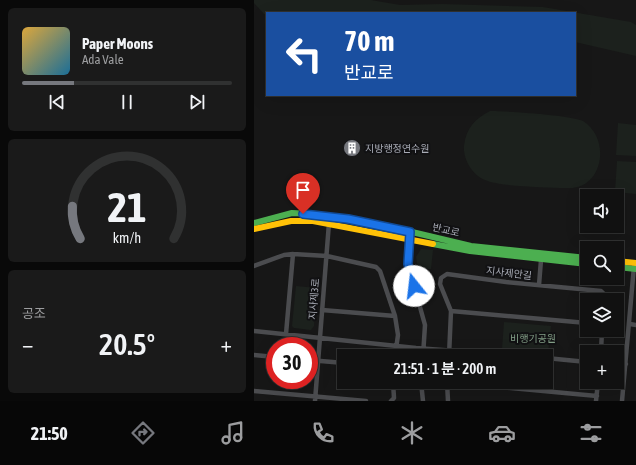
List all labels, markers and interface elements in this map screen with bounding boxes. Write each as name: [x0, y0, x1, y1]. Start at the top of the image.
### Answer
text: 70 m: [344, 25, 394, 57]
icon: left: [278, 28, 330, 80]
text: Paper Moons: [82, 35, 153, 52]
text: Ada Vale: [82, 52, 124, 67]
text: 반교로: [344, 62, 394, 83]
icon: previous: [46, 91, 68, 113]
icon: pause: [116, 91, 138, 113]
icon: next: [186, 91, 208, 113]
building icon: 지방행정연수원: [342, 138, 362, 158]
place label: 지방행정연수원: [365, 143, 429, 154]
pin: [286, 173, 320, 214]
icon: arrive: [292, 179, 314, 201]
text: 21: [107, 182, 147, 230]
map controls: [580, 189, 624, 389]
button: sound: [580, 189, 624, 233]
street label: 반교로: [431, 222, 461, 238]
text: km/h: [113, 229, 141, 245]
button: search: [580, 241, 624, 285]
position arrow: [393, 265, 435, 307]
street label: 지사제안길: [486, 265, 532, 281]
street label: 지사제3로: [307, 278, 321, 320]
button: layers: [580, 293, 624, 337]
text: 공조: [22, 306, 46, 321]
text: 20.5°: [99, 327, 155, 361]
text: −: [22, 331, 33, 357]
text: +: [221, 331, 232, 357]
park label: 비행기공원: [510, 333, 556, 344]
speed limit sign: 30: [266, 337, 318, 389]
button: +: [580, 345, 624, 389]
text: 21:51 · 1 분 · 200 m: [394, 360, 496, 377]
icon: directions: [129, 419, 157, 447]
icon: music: [219, 419, 247, 447]
icon: phone: [309, 419, 337, 447]
icon: climate: [398, 419, 426, 447]
icon: car: [488, 419, 516, 447]
icon: filters: [577, 419, 605, 447]
text: 21:50: [31, 423, 68, 444]

